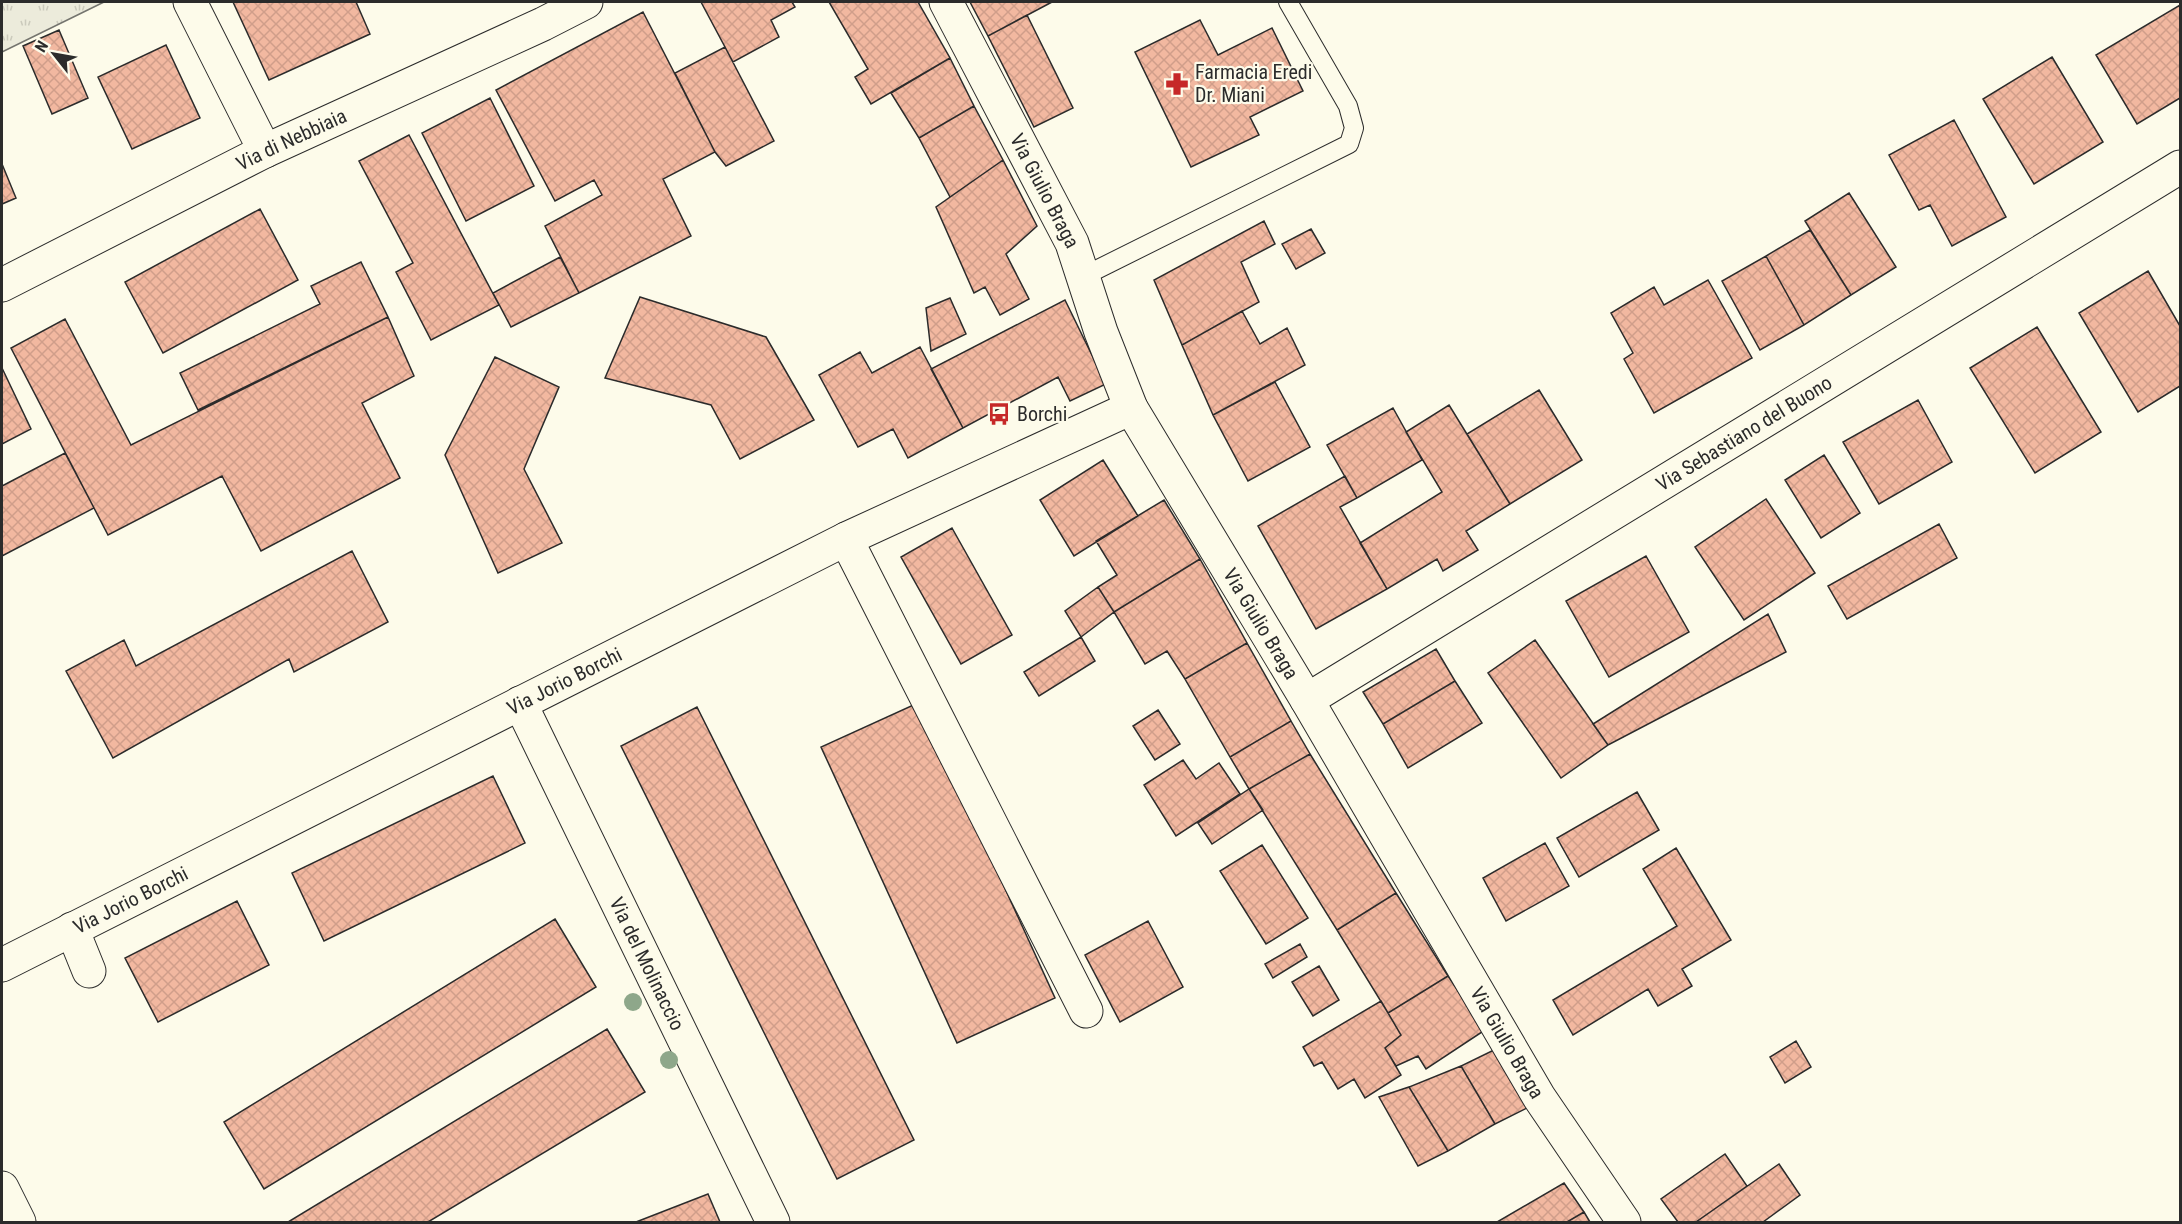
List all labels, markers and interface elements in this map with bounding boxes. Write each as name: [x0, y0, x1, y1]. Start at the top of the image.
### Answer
north arrow: [24, 24, 84, 84]
text: N: [31, 37, 52, 56]
place label: Farmacia Eredi Dr. Miani: [1195, 60, 1312, 107]
pharmacy icon: Farmacia Eredi Dr. Miani: [1164, 71, 1190, 97]
street label: Via di Nebbiaia: [232, 103, 350, 176]
street label: Via Giulio Braga: [1005, 130, 1084, 252]
street label: Via Sebastiano del Buono: [1652, 370, 1836, 496]
bus stop icon: Borchi: [986, 401, 1012, 427]
place label: Borchi: [1017, 402, 1067, 426]
street label: Via Giulio Braga: [1218, 564, 1304, 684]
street label: Via Jorio Borchi: [503, 642, 626, 720]
street label: Via Jorio Borchi: [69, 861, 192, 939]
street label: Via del Molinaccio: [604, 893, 690, 1034]
street label: Via Giulio Braga: [1465, 982, 1549, 1103]

